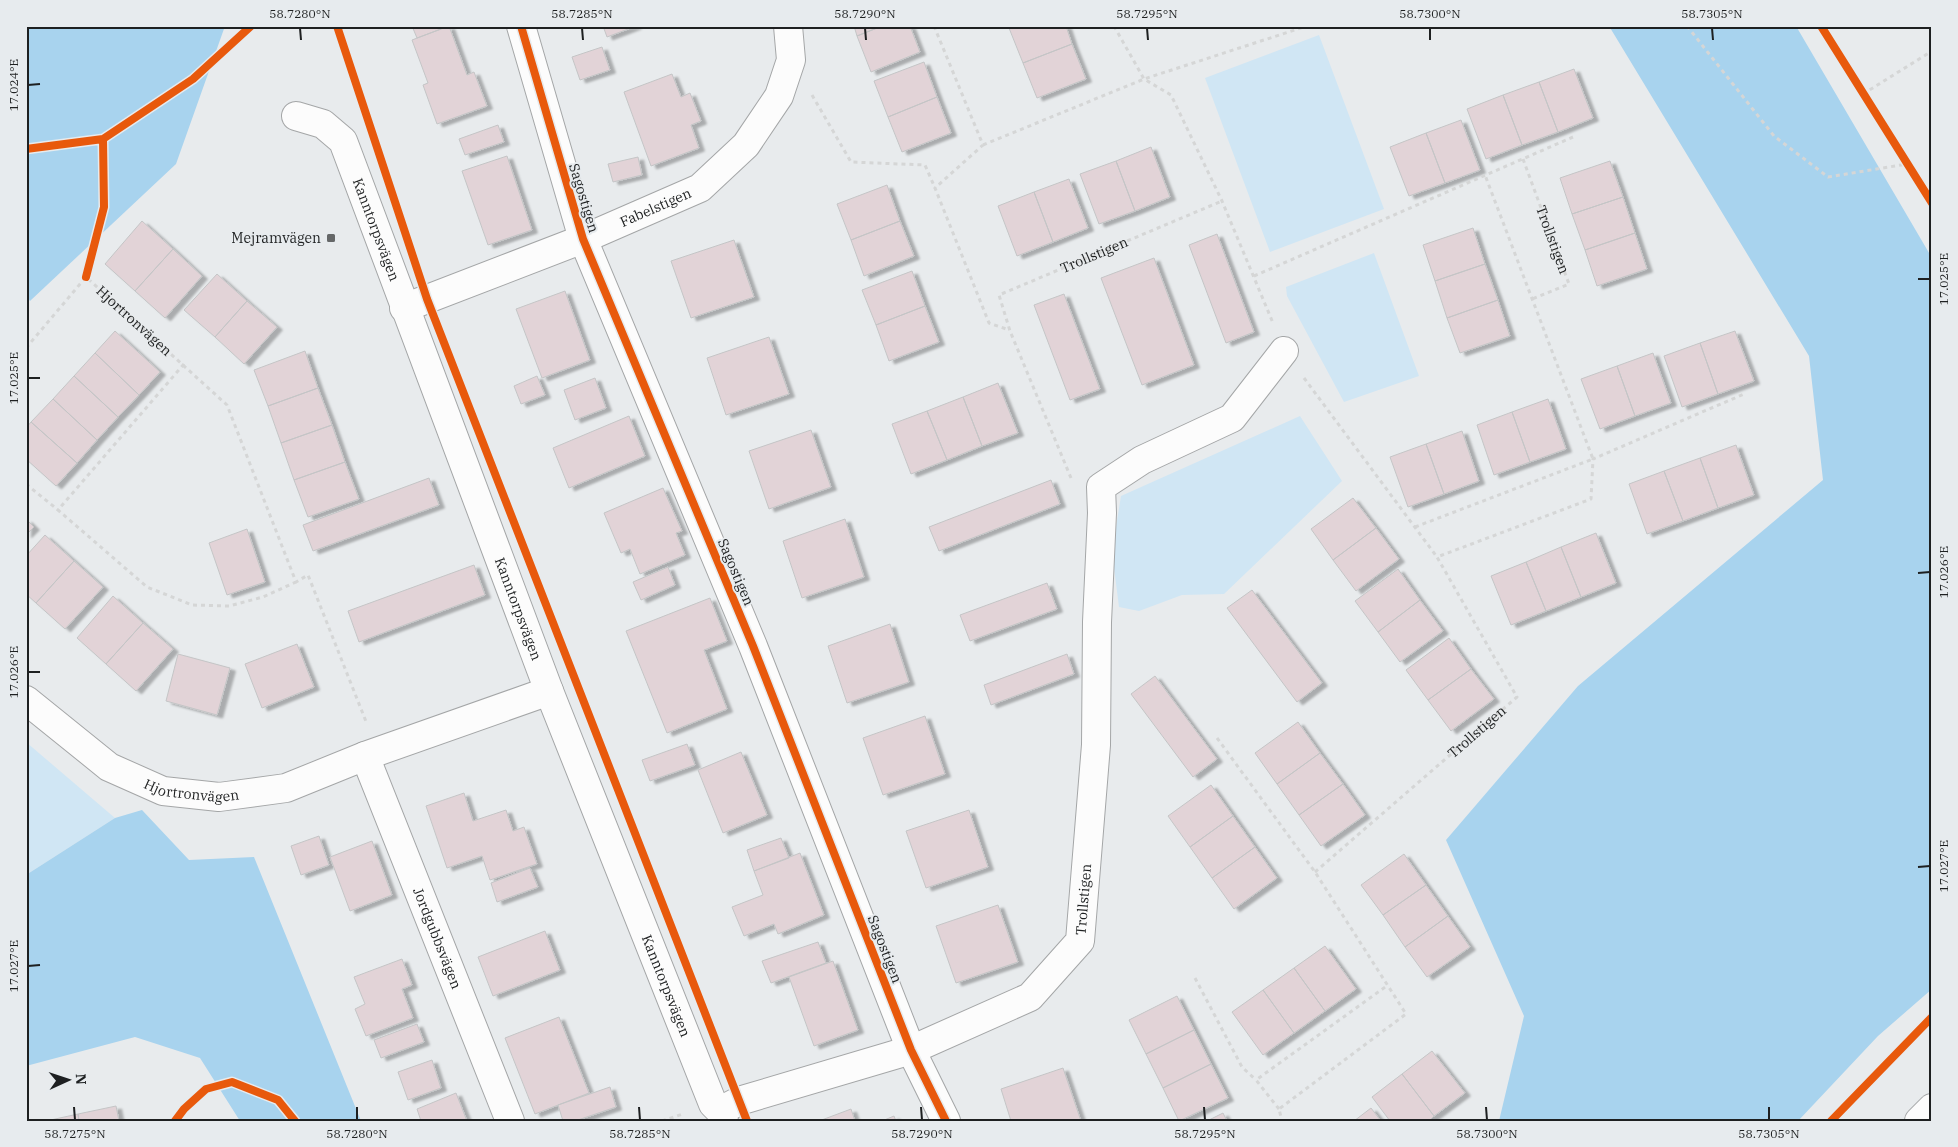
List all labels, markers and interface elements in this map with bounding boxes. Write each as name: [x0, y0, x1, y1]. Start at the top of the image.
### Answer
text: 58.7280°N: [269, 6, 331, 21]
text: 58.7285°N: [551, 6, 613, 21]
text: 58.7290°N: [834, 6, 896, 21]
text: 58.7295°N: [1116, 6, 1178, 21]
text: 58.7300°N: [1399, 6, 1461, 21]
text: 58.7305°N: [1681, 6, 1743, 21]
text: 17.024°E: [6, 59, 21, 111]
street label: Sagostigen: [565, 161, 603, 235]
street label: Kanntorpsvägen: [349, 176, 404, 284]
street label: Fabelstigen: [617, 184, 694, 231]
street label: Trollstigen: [1532, 203, 1574, 276]
place label: Mejramvägen: [231, 229, 321, 247]
marker: Mejramvägen: [325, 232, 337, 244]
street label: Trollstigen: [1058, 233, 1131, 277]
text: 17.025°E: [1936, 253, 1951, 305]
street label: Hjortronvägen: [92, 282, 176, 360]
text: 17.025°E: [6, 352, 21, 404]
street label: Sagostigen: [714, 536, 758, 608]
text: 17.026°E: [1936, 546, 1951, 598]
street label: Kanntorpsvägen: [491, 555, 546, 663]
text: 17.026°E: [6, 646, 21, 698]
street label: Trollstigen: [1444, 702, 1510, 762]
street label: Hjortronvägen: [141, 775, 240, 806]
text: 17.027°E: [1936, 840, 1951, 892]
street label: Trollstigen: [1072, 863, 1095, 936]
street label: Jordgubbsvägen: [409, 885, 466, 992]
street label: Sagostigen: [864, 912, 906, 986]
street label: Kanntorpsvägen: [638, 932, 695, 1040]
text: 17.027°E: [6, 940, 21, 992]
north arrow: [42, 1054, 92, 1104]
text: N: [72, 1073, 90, 1085]
text: 58.7275°N: [44, 1126, 106, 1141]
text: 58.7280°N: [326, 1126, 388, 1141]
text: 58.7285°N: [609, 1126, 671, 1141]
text: 58.7290°N: [891, 1126, 953, 1141]
text: 58.7295°N: [1174, 1126, 1236, 1141]
text: 58.7300°N: [1456, 1126, 1518, 1141]
text: 58.7305°N: [1738, 1126, 1800, 1141]

